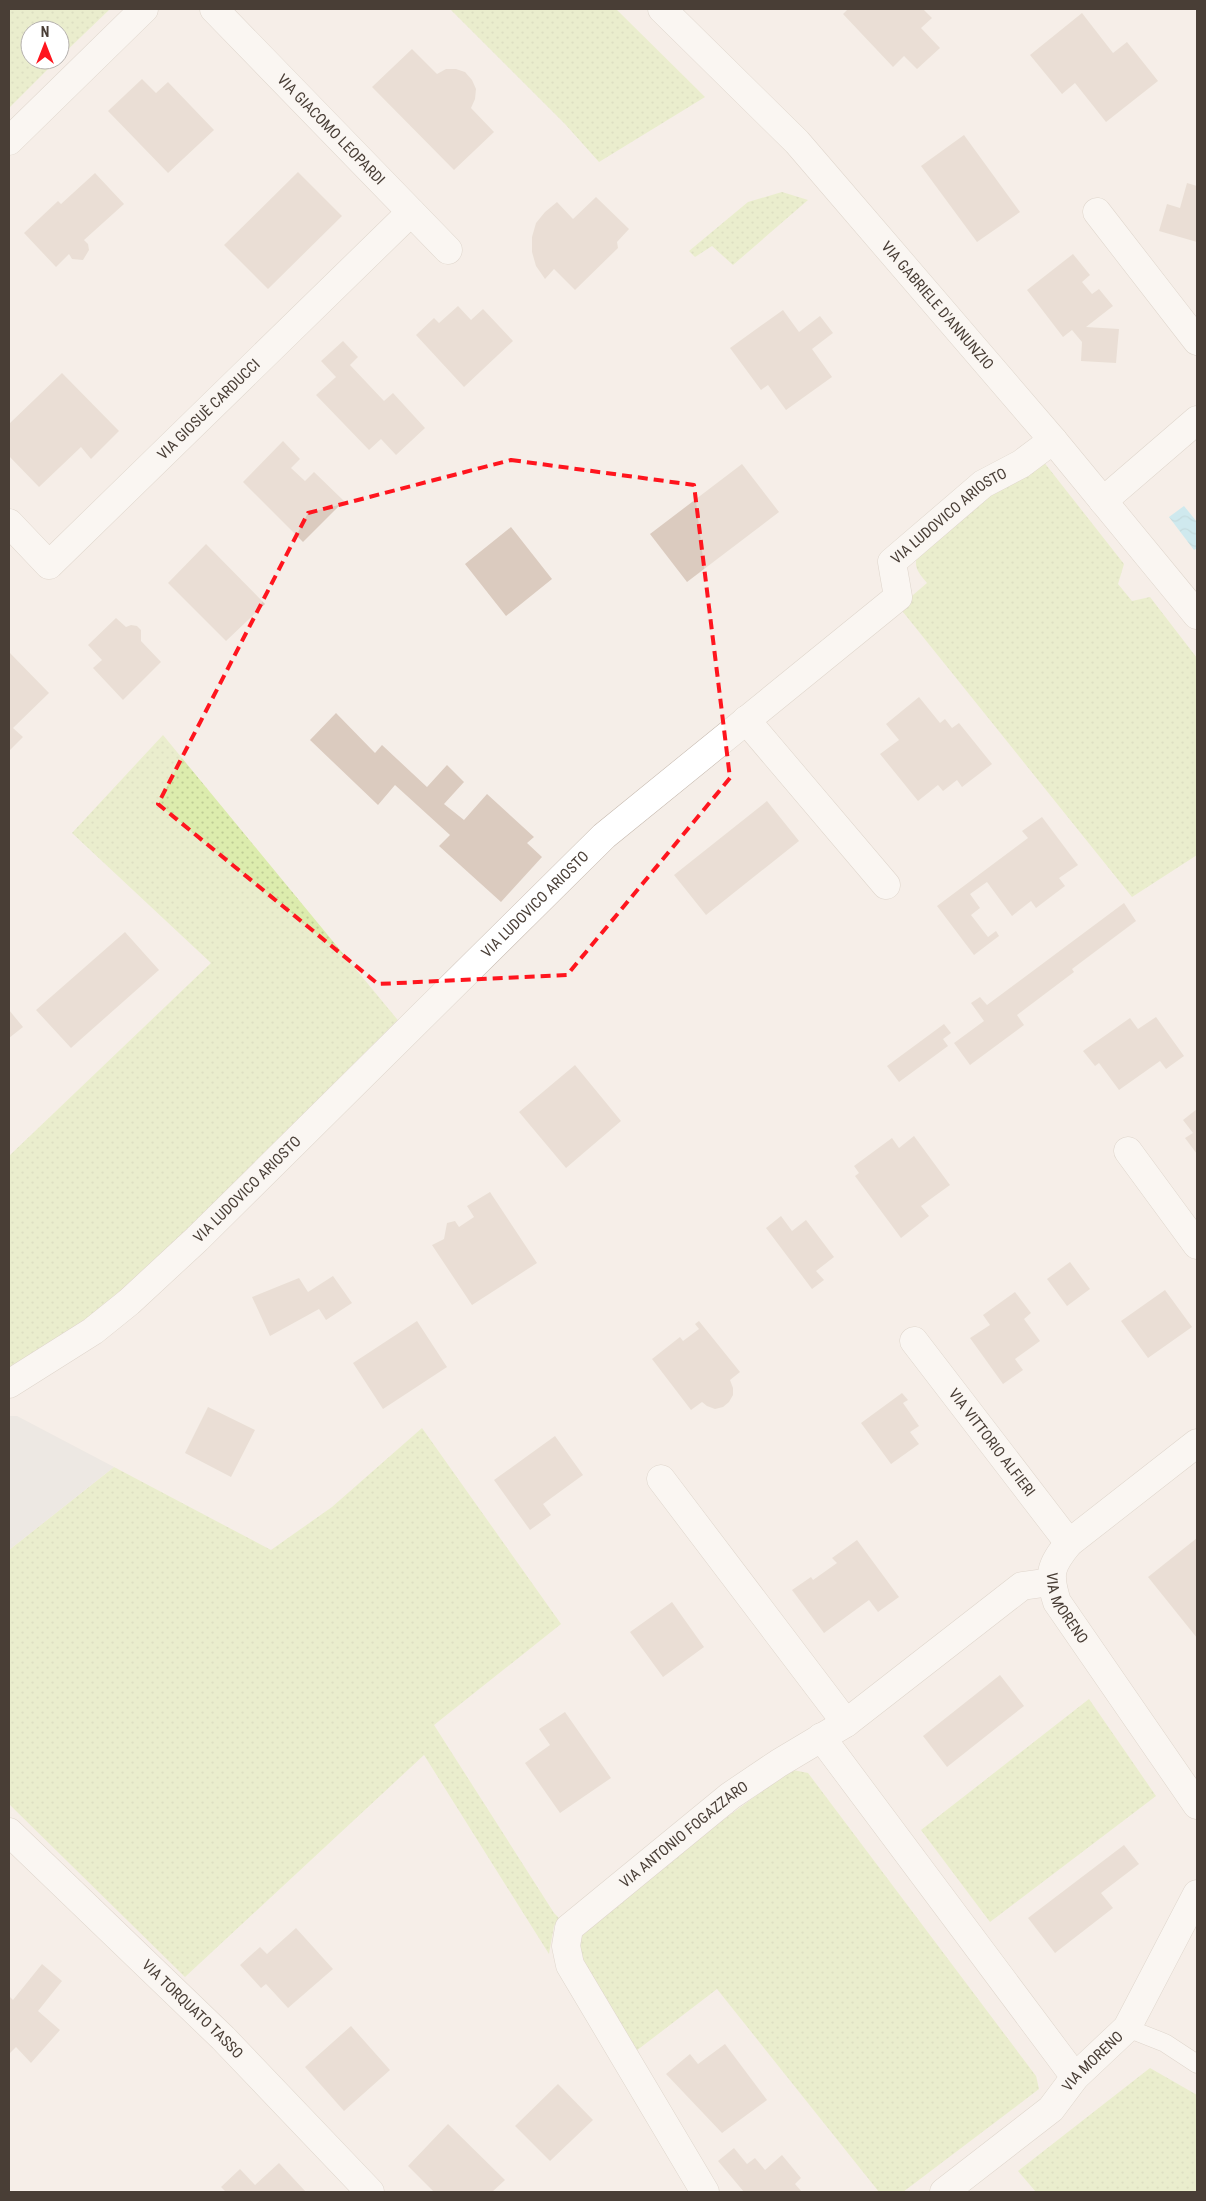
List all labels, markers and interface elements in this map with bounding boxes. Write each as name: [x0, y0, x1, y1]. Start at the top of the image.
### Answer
north arrow: [20, 20, 70, 70]
text: N: [41, 24, 49, 40]
street label: VIA GIACOMO LEOPARDI: [273, 71, 389, 189]
street label: VIA GABRIELE D'ANNUNZIO: [877, 238, 997, 373]
street label: VIA GIOSUÈ CARDUCCI: [154, 355, 264, 463]
street label: VIA LUDOVICO ARIOSTO: [887, 464, 1010, 568]
street label: VIA LUDOVICO ARIOSTO: [478, 847, 593, 961]
street label: VIA LUDOVICO ARIOSTO: [190, 1132, 305, 1246]
street label: VIA VITTORIO ALFIERI: [945, 1385, 1039, 1500]
street label: VIA MORENO: [1043, 1572, 1092, 1647]
street label: VIA ANTONIO FOGAZZARO: [616, 1777, 751, 1892]
street label: VIA TORQUATO TASSO: [138, 1956, 247, 2062]
street label: VIA MORENO: [1058, 2027, 1127, 2095]

